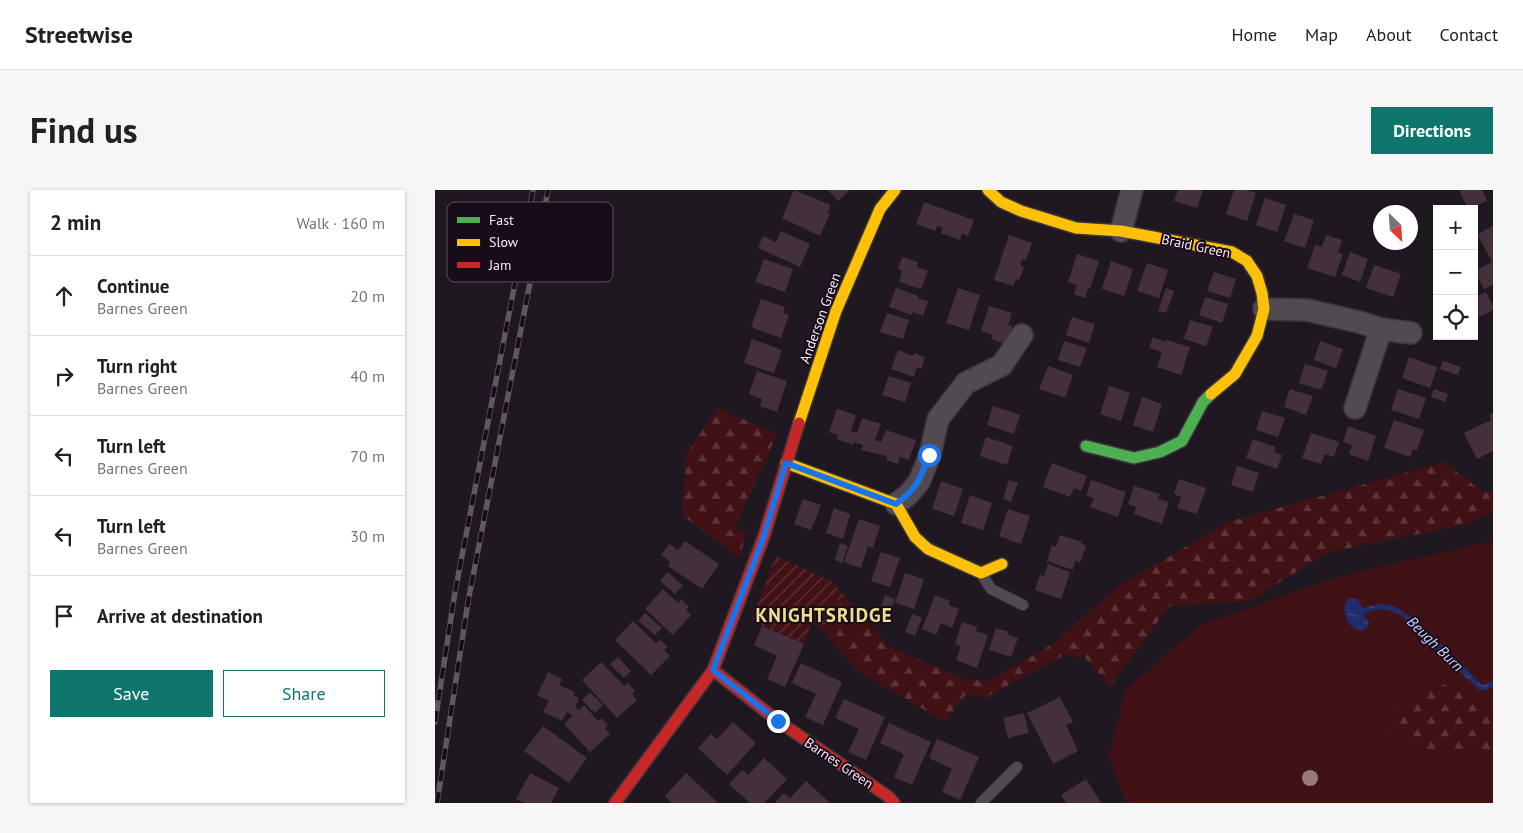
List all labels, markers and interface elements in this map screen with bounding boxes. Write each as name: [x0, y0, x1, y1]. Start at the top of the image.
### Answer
text: Streetwise: [25, 19, 133, 50]
text: Home: [1231, 23, 1277, 46]
text: Map: [1305, 23, 1338, 46]
text: About: [1366, 23, 1412, 46]
text: Contact: [1440, 23, 1498, 46]
text: Find us: [30, 107, 138, 153]
button: Directions: [1371, 107, 1493, 154]
legend: [447, 202, 613, 282]
north arrow: [1373, 205, 1418, 250]
map controls: [1433, 205, 1478, 340]
button: +: [1433, 205, 1478, 250]
text: 2 min: [50, 209, 101, 236]
text: Fast: [489, 211, 514, 229]
text: Walk · 160 m: [296, 213, 385, 233]
street label: Braid Green: [1160, 230, 1232, 262]
text: Slow: [489, 233, 519, 251]
button: −: [1433, 250, 1478, 295]
text: Jam: [488, 256, 511, 274]
street label: Anderson Green: [795, 270, 845, 366]
text: Continue: [97, 274, 169, 298]
icon: ahead: [50, 282, 78, 310]
text: 20 m: [350, 286, 385, 306]
button: locate: [1433, 295, 1478, 340]
text: Barnes Green: [97, 298, 188, 318]
text: Turn right: [97, 354, 177, 378]
icon: right: [50, 362, 78, 390]
text: 40 m: [350, 366, 385, 386]
text: Barnes Green: [97, 378, 188, 398]
text: Turn left: [97, 434, 166, 458]
icon: left: [50, 442, 78, 470]
route start: [918, 444, 941, 467]
text: 70 m: [350, 446, 385, 466]
text: Barnes Green: [97, 458, 188, 478]
text: Turn left: [97, 514, 166, 538]
icon: left: [50, 522, 78, 550]
text: 30 m: [350, 526, 385, 546]
text: Barnes Green: [97, 538, 188, 558]
icon: arrive: [50, 602, 78, 630]
district label: KNIGHTSRIDGE: [755, 603, 893, 627]
text: Arrive at destination: [97, 604, 263, 628]
water label: Beugh Burn: [1403, 612, 1468, 675]
button: Save: [50, 670, 213, 717]
button: Share: [223, 670, 385, 717]
route end: [767, 710, 790, 733]
street label: Barnes Green: [801, 733, 877, 793]

